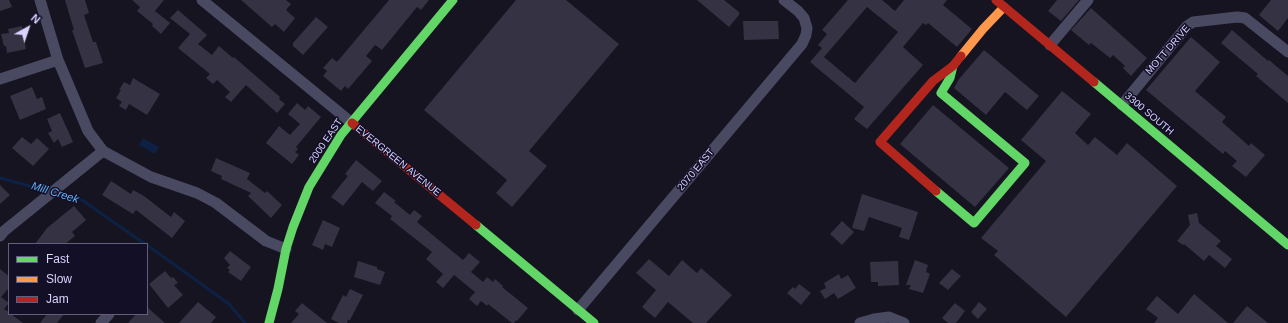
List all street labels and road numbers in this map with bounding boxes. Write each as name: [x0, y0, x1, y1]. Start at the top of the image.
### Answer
street label: MOTT DRIVE: [1143, 23, 1193, 77]
street label: 3300 SOUTH: [1122, 90, 1176, 138]
street label: 2000 EAST: [307, 116, 345, 166]
street label: EVERGREEN AVENUE: [353, 123, 443, 199]
street label: 2070 EAST: [675, 147, 717, 193]

